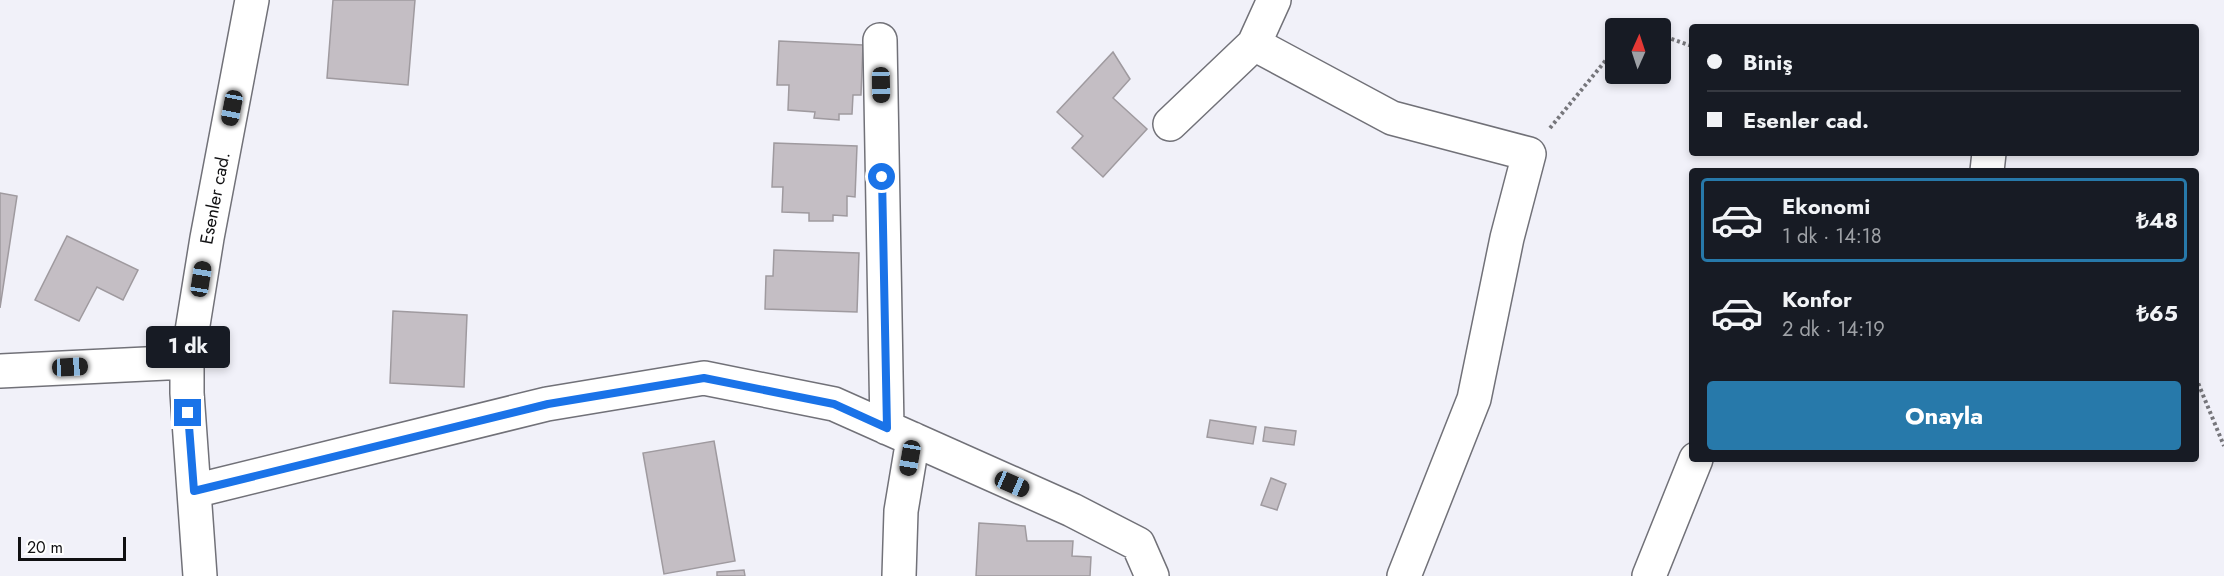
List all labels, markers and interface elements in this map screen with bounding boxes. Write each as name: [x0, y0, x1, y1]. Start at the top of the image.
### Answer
north arrow: [1605, 18, 1671, 84]
map controls: [1605, 18, 1671, 84]
text: Biniş: [1743, 46, 1792, 78]
car: [872, 67, 890, 103]
car: [220, 89, 244, 127]
text: Esenler cad.: [1743, 104, 1869, 136]
street label: Esenler cad.: [193, 149, 237, 247]
route start: [868, 163, 895, 190]
text: Ekonomi: [1782, 190, 1870, 222]
icon: car: [1710, 193, 1764, 247]
text: ₺48: [2136, 204, 2178, 236]
text: 1 dk · 14:18: [1782, 222, 1882, 251]
car: [189, 260, 213, 298]
text: Konfor: [1782, 283, 1852, 315]
icon: car: [1710, 286, 1764, 340]
text: ₺65: [2137, 297, 2178, 329]
text: 2 dk · 14:19: [1782, 315, 1885, 344]
callout: 1 dk: [146, 326, 230, 368]
text: 1 dk: [168, 332, 208, 361]
car: [52, 357, 88, 377]
button: Onayla: [1707, 381, 2181, 450]
route end: [174, 399, 201, 426]
car: [898, 439, 922, 477]
car: [992, 468, 1032, 500]
scale bar: [18, 534, 126, 562]
text: 20 m: [27, 536, 63, 559]

